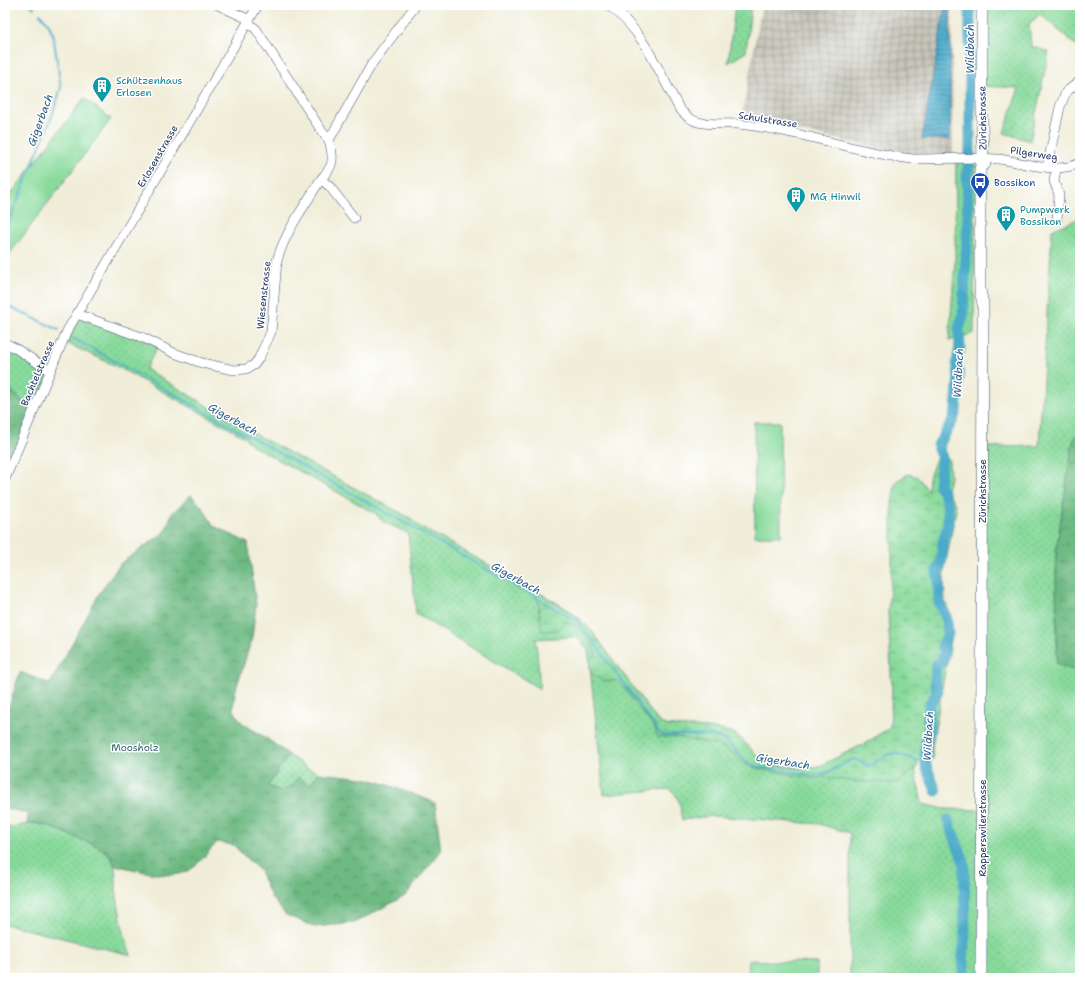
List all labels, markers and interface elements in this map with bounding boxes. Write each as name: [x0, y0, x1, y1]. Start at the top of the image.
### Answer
water label: Wildbach: [963, 24, 978, 74]
place label: Schützenhaus Erlosen: [116, 74, 183, 99]
building icon: Schützenhaus Erlosen: [91, 75, 113, 103]
street label: Zürichstrasse: [975, 86, 990, 150]
water label: Gigerbach: [24, 92, 57, 148]
street label: Schulstrasse: [737, 108, 799, 131]
street label: Erlosenstrasse: [134, 122, 181, 190]
street label: Pilgerweg: [1009, 143, 1059, 164]
bus stop icon: Bossikon: [969, 171, 991, 199]
place label: Bossikon: [994, 176, 1035, 189]
building icon: MG Hinwil: [785, 185, 807, 213]
place label: MG Hinwil: [810, 190, 861, 203]
place label: Pumpwerk Bossikon: [1020, 203, 1070, 228]
building icon: Pumpwerk Bossikon: [995, 204, 1017, 232]
street label: Wiesenstrasse: [253, 260, 274, 330]
street label: Bachtelstrasse: [18, 338, 57, 408]
water label: Wildbach: [950, 348, 967, 398]
water label: Gigerbach: [205, 400, 260, 439]
street label: Zürichstrasse: [976, 459, 989, 523]
water label: Gigerbach: [488, 559, 543, 598]
water label: Wildbach: [920, 711, 937, 761]
park label: Moosholz: [111, 741, 159, 754]
water label: Gigerbach: [755, 750, 811, 773]
street label: Rapperswilerstrasse: [976, 779, 989, 877]

